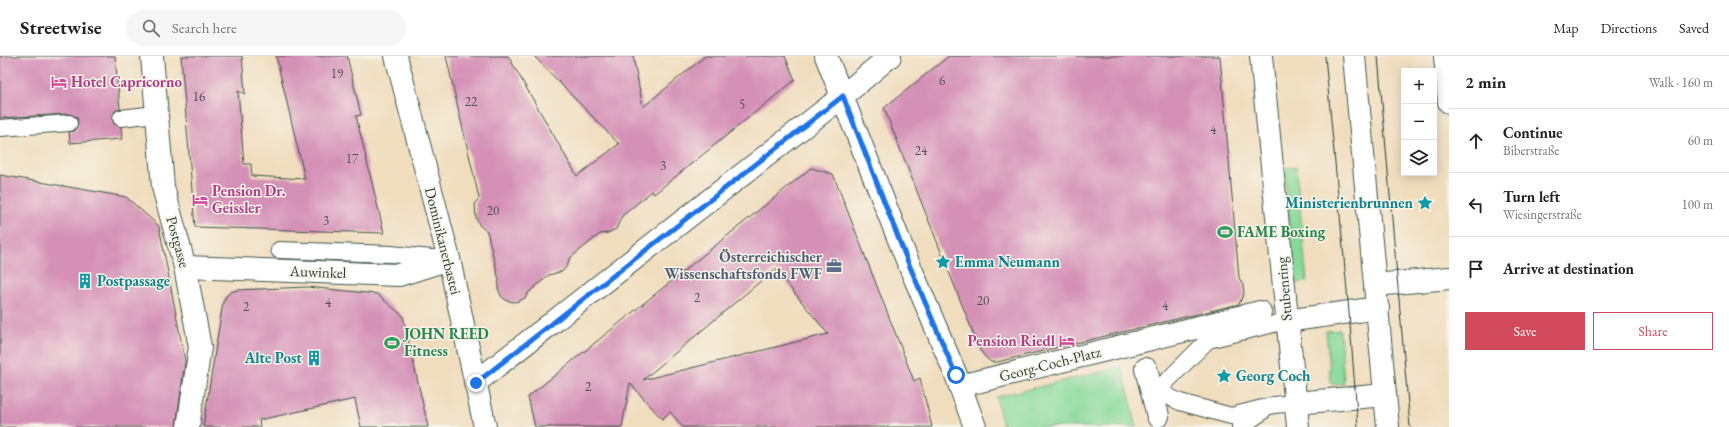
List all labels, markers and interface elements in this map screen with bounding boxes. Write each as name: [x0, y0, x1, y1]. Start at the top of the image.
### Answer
search box: [126, 10, 406, 46]
text: Streetwise: [20, 15, 102, 40]
icon: search: [140, 17, 162, 39]
text: Search here: [172, 18, 237, 37]
text: Map: [1553, 19, 1579, 37]
text: Directions: [1601, 19, 1657, 37]
text: Saved: [1679, 19, 1709, 37]
house number: 19: [331, 65, 344, 82]
map controls: [1401, 68, 1437, 176]
button: +: [1401, 68, 1437, 104]
text: 2 min: [1465, 71, 1506, 93]
place label: Hotel Capricorno: [71, 72, 182, 91]
house number: 6: [939, 72, 945, 89]
hotel icon: Hotel Capricorno: [50, 73, 68, 91]
text: Walk · 160 m: [1649, 74, 1713, 91]
house number: 16: [193, 88, 205, 105]
house number: 22: [465, 93, 478, 110]
house number: 5: [739, 96, 745, 113]
button: −: [1401, 104, 1437, 140]
house number: 4: [1210, 121, 1217, 138]
text: Continue: [1503, 123, 1563, 142]
icon: ahead: [1465, 130, 1487, 152]
text: 60 m: [1688, 132, 1713, 149]
button: layers: [1401, 140, 1437, 176]
house number: 24: [915, 142, 928, 159]
text: Biberstraße: [1503, 142, 1559, 159]
house number: 17: [346, 150, 359, 167]
house number: 3: [660, 157, 666, 174]
place label: Pension Dr. Geissler: [212, 181, 286, 217]
street label: Dominikanerbastei: [421, 185, 466, 297]
text: Turn left: [1503, 187, 1560, 206]
hotel icon: Pension Dr. Geissler: [191, 191, 209, 209]
place label: Ministerienbrunnen: [1285, 193, 1414, 212]
place icon: Ministerienbrunnen: [1416, 194, 1434, 212]
icon: left: [1465, 194, 1487, 216]
text: 100 m: [1682, 196, 1713, 213]
house number: 20: [487, 202, 499, 219]
text: Wiesingerstraße: [1503, 206, 1582, 223]
house number: 3: [323, 212, 329, 229]
street label: Postgasse: [163, 214, 194, 270]
place label: FAME Boxing: [1237, 222, 1326, 241]
sports icon: FAME Boxing: [1216, 223, 1234, 241]
place label: Österreichischer Wissenschaftsfonds FWF: [664, 247, 823, 283]
place label: Emma Neumann: [955, 252, 1060, 271]
place icon: Emma Neumann: [934, 253, 952, 271]
street label: Stubenring: [1271, 256, 1296, 322]
office icon: Österreichischer Wissenschaftsfonds FWF: [825, 257, 843, 275]
icon: arrive: [1465, 258, 1487, 280]
text: Arrive at destination: [1503, 259, 1634, 278]
street label: Auwinkel: [288, 261, 347, 282]
place label: Postpassage: [97, 271, 170, 290]
building icon: Postpassage: [76, 272, 94, 290]
house number: 2: [694, 289, 701, 306]
house number: 20: [977, 292, 989, 309]
house number: 4: [325, 294, 332, 311]
house number: 4: [1162, 297, 1169, 314]
house number: 2: [243, 298, 250, 315]
button: Save: [1465, 312, 1585, 350]
button: Share: [1593, 312, 1713, 350]
place label: JOHN REED Fitness: [402, 324, 489, 360]
place label: Pension Riedl: [968, 331, 1056, 350]
hotel icon: Pension Riedl: [1058, 332, 1076, 350]
sports icon: JOHN REED Fitness: [383, 334, 401, 352]
street label: Georg-Coch-Platz: [997, 342, 1103, 385]
place label: Alte Post: [244, 348, 302, 367]
building icon: Alte Post: [305, 349, 323, 367]
route start: [947, 366, 965, 384]
place label: Georg Coch: [1236, 366, 1311, 385]
place icon: Georg Coch: [1215, 367, 1233, 385]
route end: [467, 374, 485, 392]
house number: 2: [585, 378, 592, 395]

